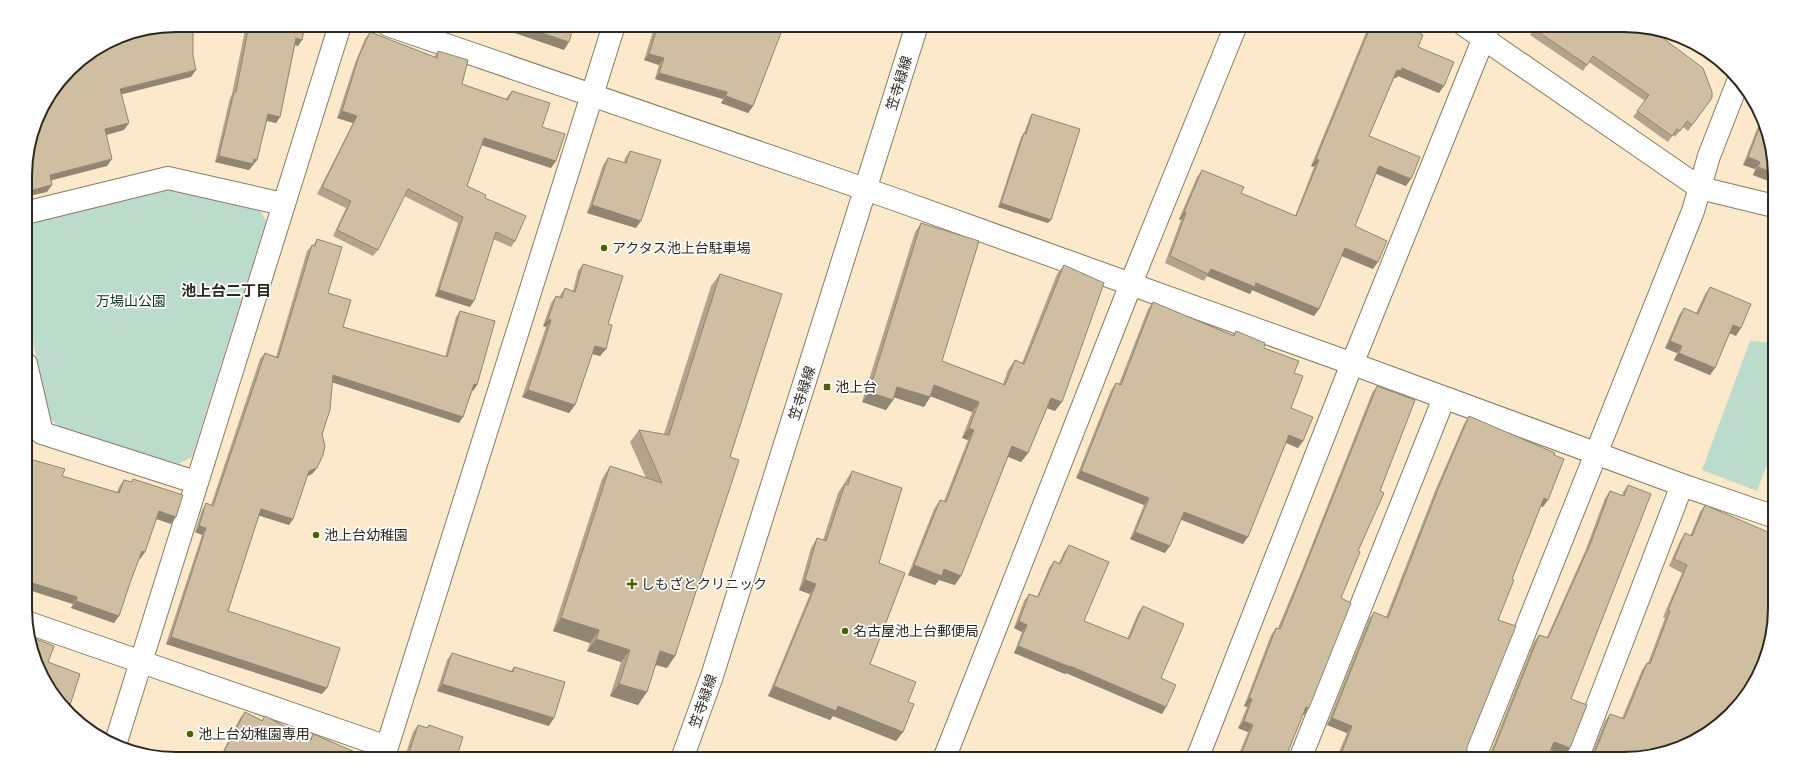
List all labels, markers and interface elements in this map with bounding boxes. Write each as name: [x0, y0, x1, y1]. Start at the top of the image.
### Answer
street label: 笠寺緑線: [882, 54, 916, 112]
place label: アクタス池上台駐車場: [612, 239, 751, 257]
marker: アクタス池上台駐車場: [599, 243, 609, 253]
district label: 池上台二丁目: [181, 281, 271, 300]
park label: 万場山公園: [96, 292, 166, 310]
street label: 笠寺緑線: [785, 364, 819, 422]
place label: 池上台: [835, 378, 877, 396]
marker: 池上台: [822, 382, 832, 392]
place label: 池上台幼稚園: [324, 526, 408, 544]
marker: 池上台幼稚園: [311, 530, 321, 540]
place label: しもざとクリニック: [641, 575, 767, 593]
marker: しもざとクリニック: [626, 578, 638, 590]
place label: 名古屋池上台郵便局: [853, 622, 979, 640]
marker: 名古屋池上台郵便局: [840, 626, 850, 636]
street label: 笠寺緑線: [685, 672, 721, 730]
place label: 池上台幼稚園専用: [198, 725, 310, 743]
marker: 池上台幼稚園専用: [185, 729, 195, 739]

